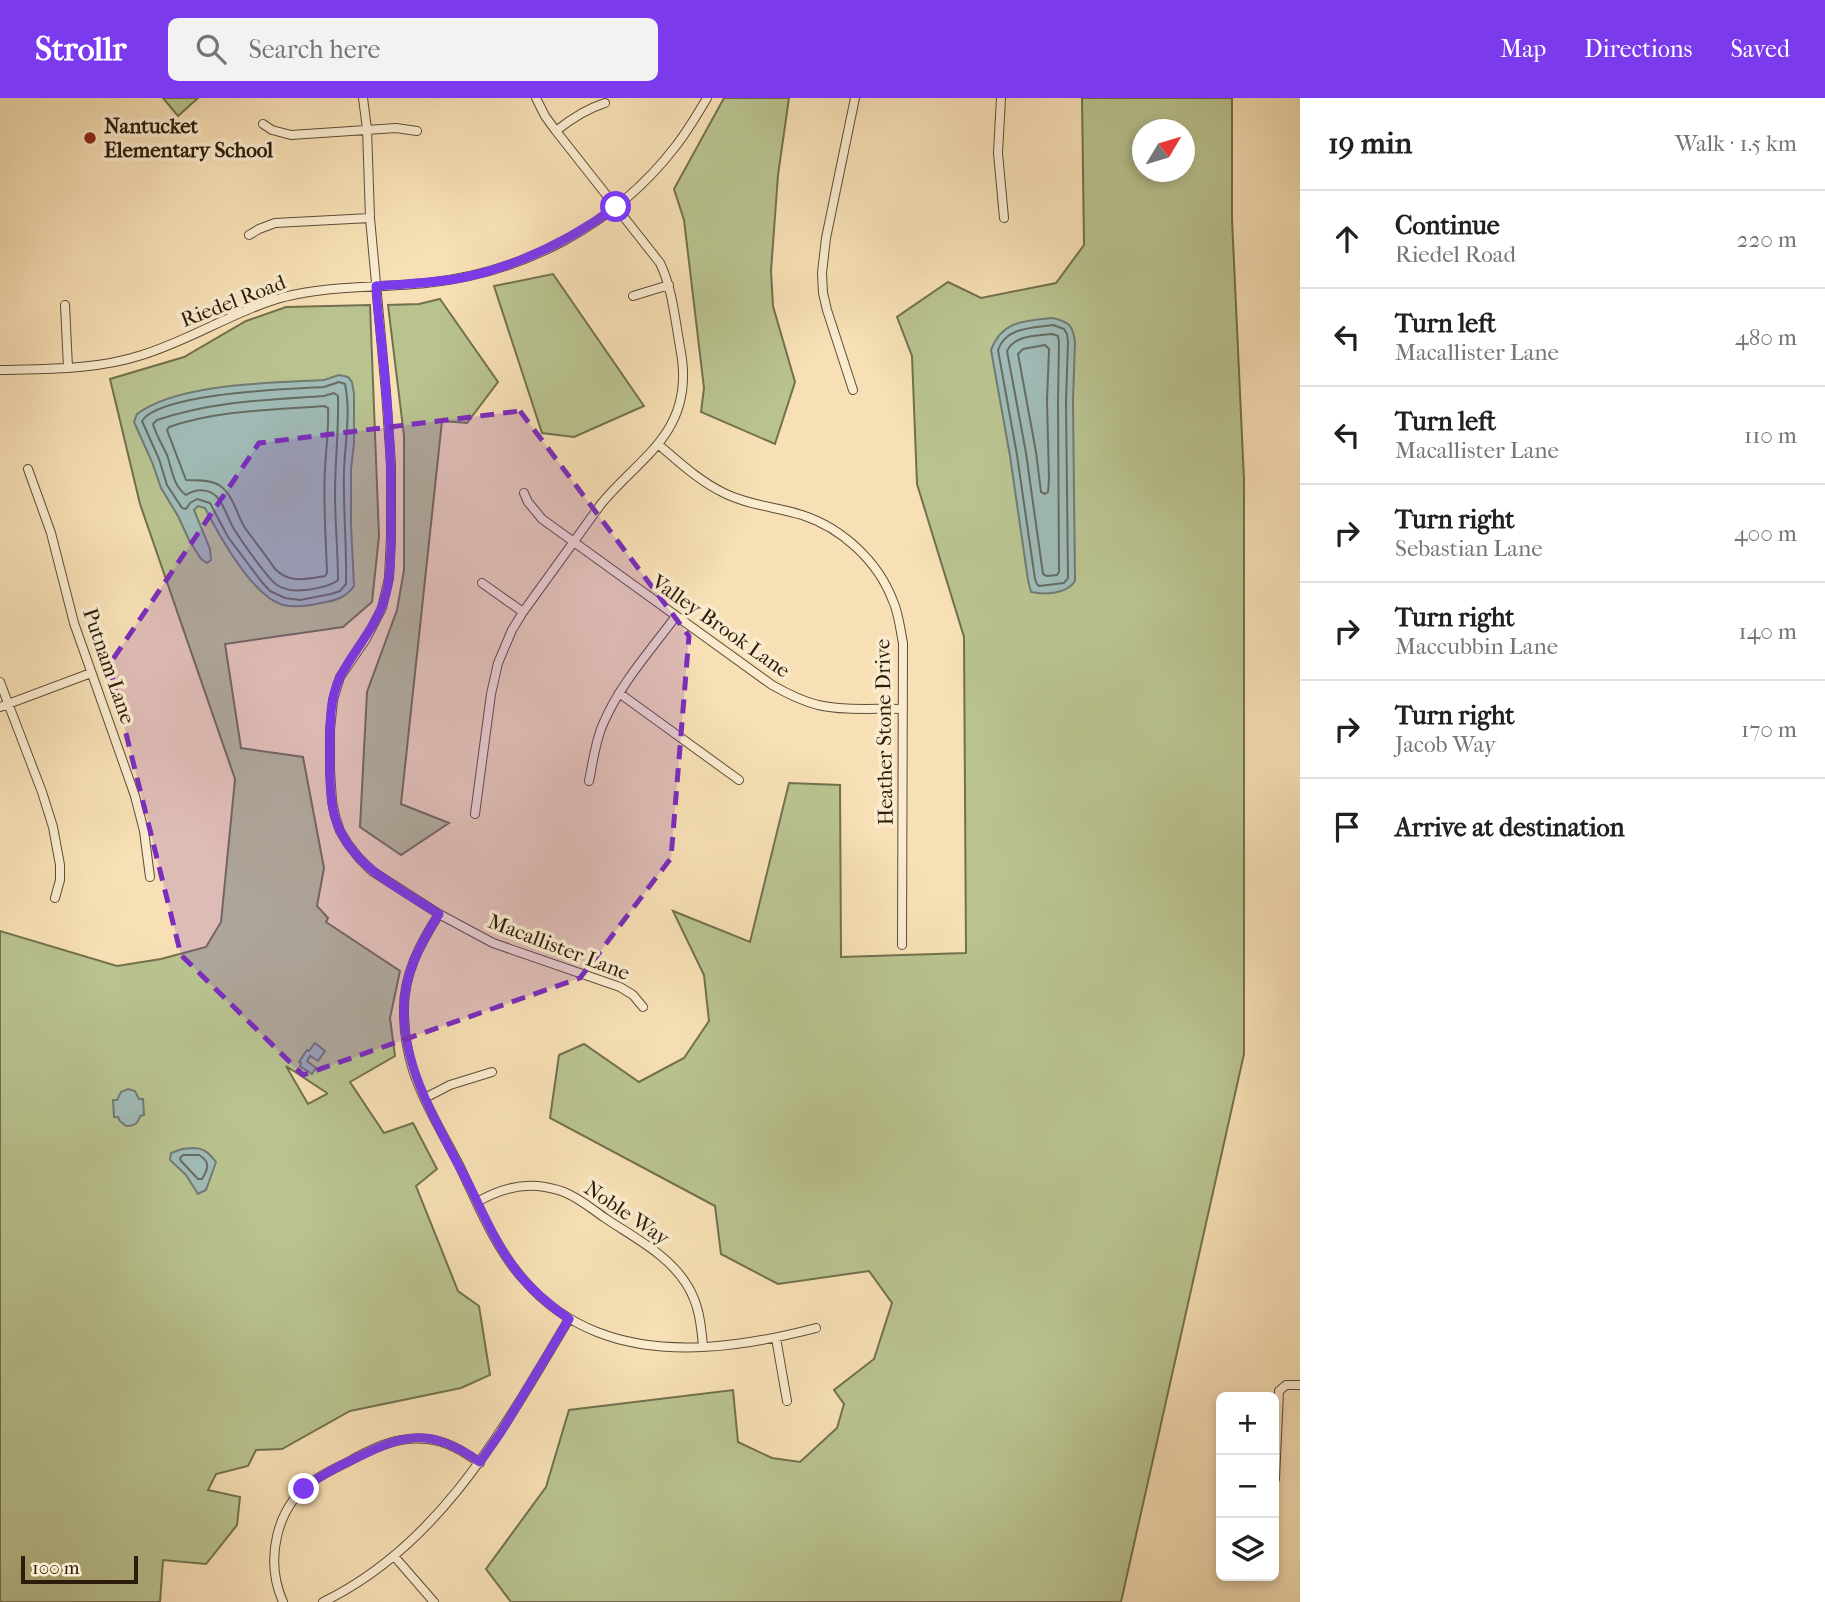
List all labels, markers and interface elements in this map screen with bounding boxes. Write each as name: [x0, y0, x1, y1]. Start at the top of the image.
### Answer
search box: [168, 18, 658, 81]
text: Strollr: [35, 30, 126, 69]
icon: search: [192, 30, 230, 68]
text: Search here: [248, 34, 380, 65]
text: Map: [1500, 35, 1546, 63]
text: Directions: [1584, 35, 1692, 63]
text: Saved: [1730, 35, 1790, 63]
place label: Nantucket Elementary School: [104, 114, 273, 162]
north arrow: [1132, 119, 1195, 182]
text: 19 min: [1328, 126, 1412, 161]
marker: Nantucket Elementary School: [82, 130, 98, 146]
text: Walk · 1.5 km: [1675, 130, 1797, 157]
route start: [600, 191, 631, 222]
text: Continue: [1395, 210, 1500, 241]
icon: ahead: [1328, 220, 1366, 258]
text: 220 m: [1737, 226, 1797, 253]
text: Riedel Road: [1395, 241, 1516, 268]
street label: Riedel Road: [177, 270, 289, 332]
text: Turn left: [1395, 308, 1496, 339]
icon: left: [1328, 318, 1366, 356]
text: 480 m: [1735, 324, 1797, 351]
text: Macallister Lane: [1395, 339, 1559, 366]
text: Turn left: [1395, 406, 1496, 437]
icon: left: [1328, 416, 1366, 454]
text: 110 m: [1744, 422, 1797, 449]
text: Macallister Lane: [1395, 437, 1559, 464]
text: Turn right: [1395, 504, 1515, 535]
icon: right: [1328, 514, 1366, 552]
text: 400 m: [1734, 520, 1797, 547]
text: Sebastian Lane: [1395, 535, 1543, 562]
street label: Valley Brook Lane: [646, 569, 795, 683]
text: Turn right: [1395, 602, 1515, 633]
street label: Putnam Lane: [78, 605, 140, 727]
icon: right: [1328, 612, 1366, 650]
text: 140 m: [1738, 618, 1797, 645]
text: Maccubbin Lane: [1395, 633, 1558, 660]
street label: Heather Stone Drive: [870, 639, 898, 825]
text: Turn right: [1395, 700, 1515, 731]
icon: right: [1328, 710, 1366, 748]
text: 170 m: [1741, 716, 1797, 743]
text: Jacob Way: [1395, 731, 1496, 758]
icon: arrive: [1328, 808, 1366, 846]
text: Arrive at destination: [1395, 812, 1625, 843]
street label: Macallister Lane: [485, 909, 633, 985]
street label: Noble Way: [580, 1176, 675, 1251]
map controls: [1216, 1392, 1279, 1581]
button: +: [1216, 1392, 1279, 1455]
button: −: [1216, 1455, 1279, 1518]
route end: [288, 1473, 319, 1504]
button: layers: [1216, 1518, 1279, 1581]
scale bar: [21, 1553, 138, 1585]
text: 100 m: [32, 1557, 80, 1579]

